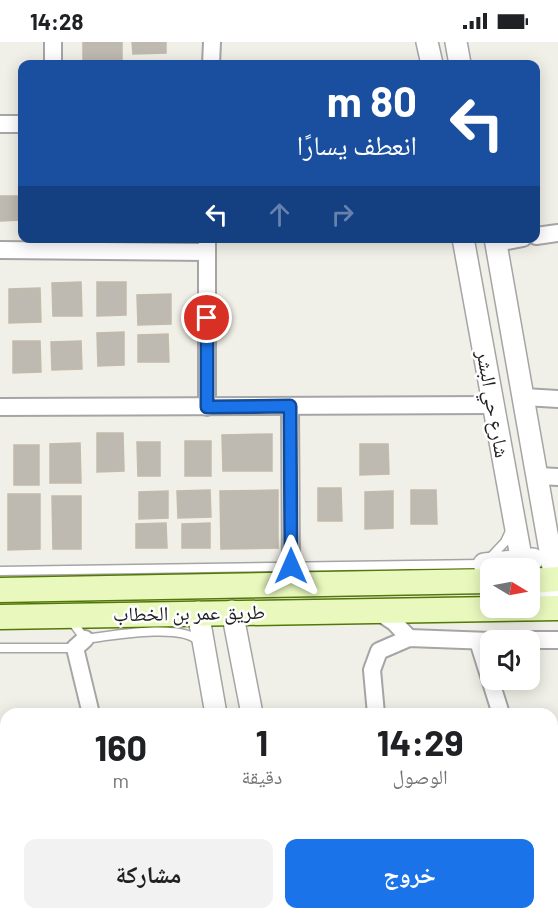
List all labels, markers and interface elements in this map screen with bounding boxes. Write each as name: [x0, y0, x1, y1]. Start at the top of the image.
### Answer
text: 14:28: [30, 8, 83, 34]
text: 80 m: [327, 75, 417, 125]
icon: left: [438, 84, 516, 162]
text: انعطف يسارًا: [297, 128, 417, 160]
icon: left: [200, 198, 233, 231]
icon: ahead: [263, 198, 296, 231]
icon: right: [326, 198, 359, 231]
pin: [181, 292, 232, 343]
icon: arrive: [190, 301, 223, 334]
street label: شارع حي البشر: [468, 347, 515, 460]
position arrow: [259, 534, 323, 598]
north arrow: [480, 558, 540, 618]
map controls: [480, 558, 540, 690]
street label: طريق عمر بن الخطاب: [113, 599, 265, 626]
button: sound: [480, 630, 540, 690]
text: 1: [255, 720, 268, 763]
text: 14:29: [377, 720, 464, 763]
text: 160: [94, 725, 147, 768]
text: دقيقة: [242, 764, 282, 788]
text: الوصول: [392, 764, 448, 788]
text: m: [112, 768, 129, 792]
button: مشاركة: [24, 839, 273, 908]
button: خروج: [285, 839, 534, 908]

